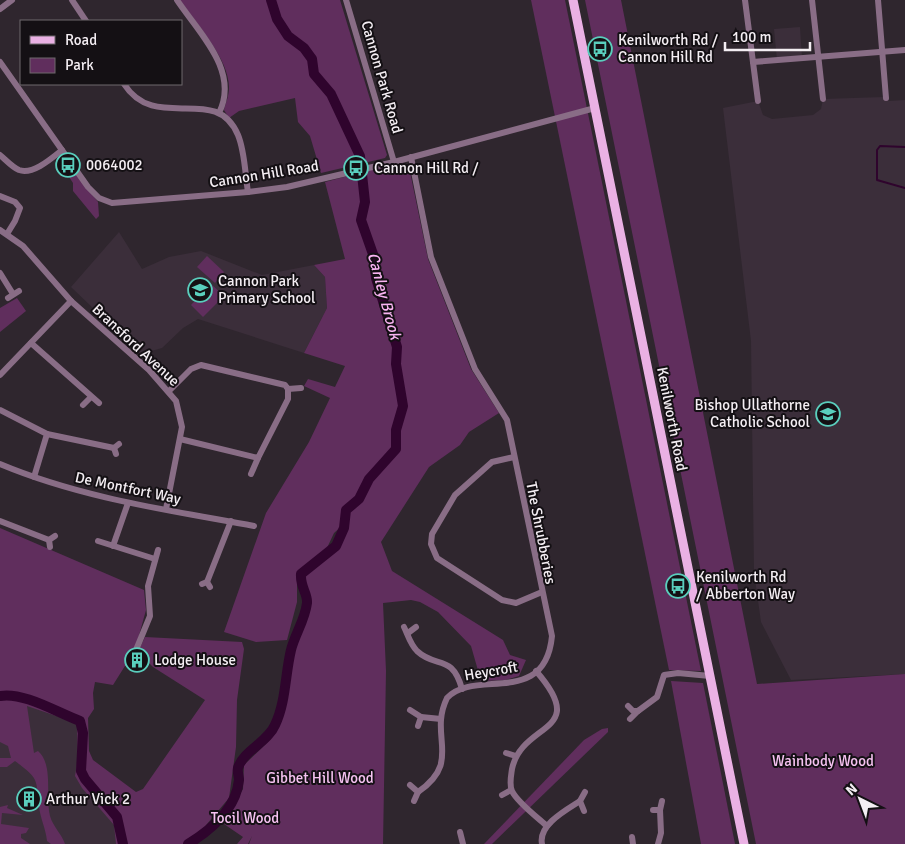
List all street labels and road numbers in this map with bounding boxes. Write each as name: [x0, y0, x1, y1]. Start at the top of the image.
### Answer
street label: Cannon Park Road: [357, 19, 407, 135]
street label: Cannon Hill Road: [208, 156, 320, 192]
street label: Bransford Avenue: [89, 300, 183, 390]
street label: Kenilworth Road: [653, 365, 691, 473]
street label: De Montfort Way: [73, 468, 183, 508]
street label: The Shrubberies: [522, 480, 560, 586]
street label: Heycroft: [463, 657, 519, 685]

